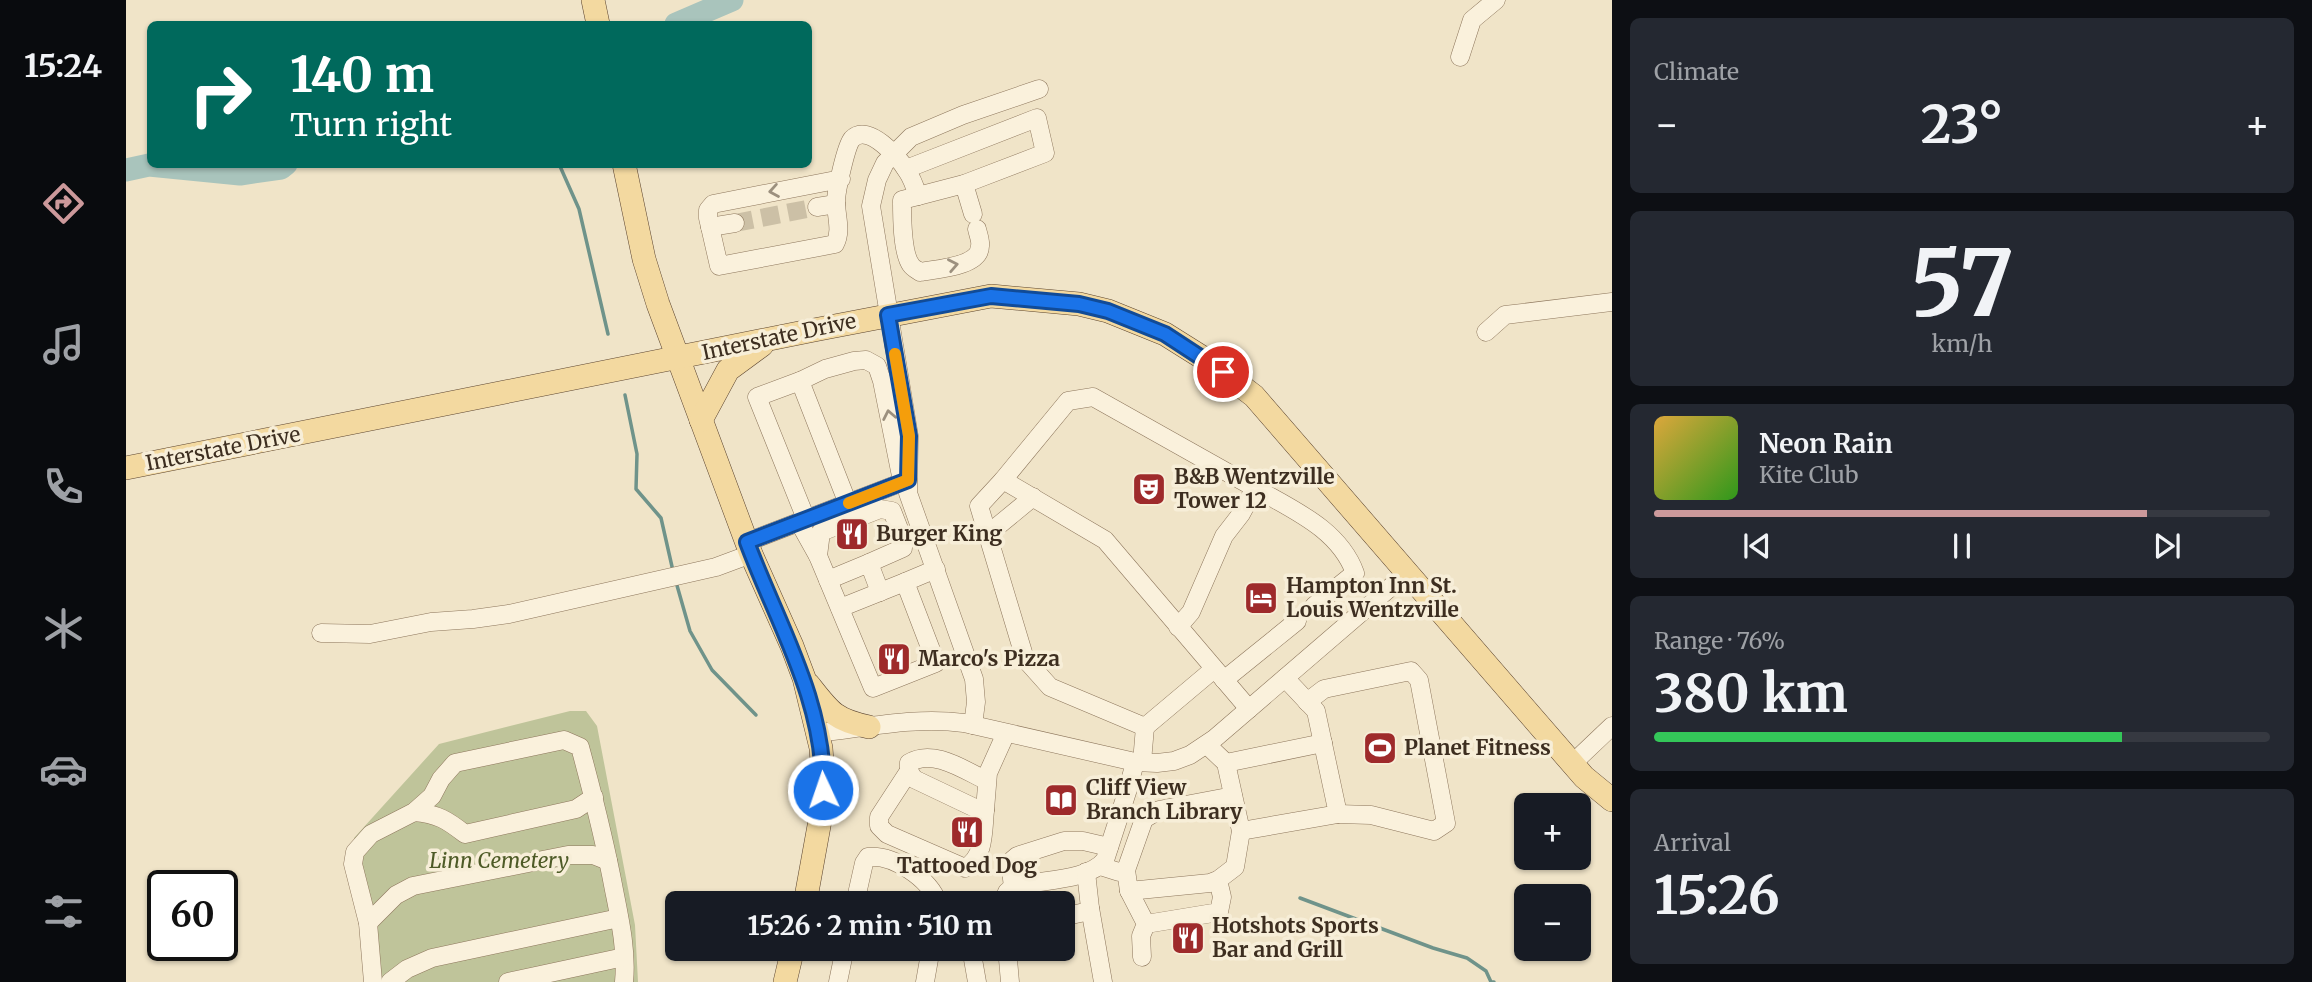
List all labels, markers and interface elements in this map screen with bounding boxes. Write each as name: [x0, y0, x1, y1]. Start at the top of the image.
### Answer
text: 140 m: [290, 44, 434, 105]
text: 15:24: [24, 46, 102, 86]
icon: right: [175, 49, 266, 140]
text: Climate: [1654, 57, 1739, 86]
text: 23°: [1921, 92, 2003, 157]
text: −: [1654, 101, 1679, 148]
text: +: [2245, 101, 2270, 148]
text: Turn right: [290, 105, 452, 145]
icon: directions: [39, 179, 88, 228]
one-way arrow: [768, 183, 780, 198]
text: 57: [1910, 226, 2014, 341]
one-way arrow: [947, 259, 959, 274]
street label: Interstate Drive: [699, 307, 859, 366]
icon: music: [39, 320, 88, 369]
text: km/h: [1932, 329, 1992, 358]
pin: [1193, 342, 1253, 402]
icon: arrive: [1204, 353, 1242, 391]
one-way arrow: [882, 409, 897, 421]
street label: Interstate Drive: [143, 420, 303, 477]
text: Neon Rain: [1759, 427, 1893, 460]
text: Kite Club: [1759, 460, 1858, 489]
icon: phone: [39, 462, 88, 511]
place label: B&B Wentzville Tower 12: [1174, 463, 1335, 514]
theatre icon: B&B Wentzville Tower 12: [1130, 470, 1168, 508]
restaurant icon: Burger King: [833, 515, 871, 553]
place label: Burger King: [876, 520, 1002, 547]
icon: previous: [1738, 527, 1776, 565]
icon: pause: [1943, 527, 1981, 565]
icon: next: [2148, 527, 2186, 565]
place label: Hampton Inn St. Louis Wentzville: [1286, 572, 1459, 623]
hotel icon: Hampton Inn St. Louis Wentzville: [1242, 579, 1280, 617]
icon: climate: [39, 604, 88, 653]
text: Range · 76%: [1654, 626, 1785, 655]
restaurant icon: Marco's Pizza: [875, 640, 913, 678]
place label: Marco's Pizza: [918, 645, 1060, 672]
text: 380 km: [1654, 661, 1848, 726]
sports icon: Planet Fitness: [1361, 729, 1399, 767]
place label: Planet Fitness: [1404, 734, 1551, 761]
icon: car: [39, 745, 88, 794]
position arrow: [786, 753, 860, 827]
place label: Cliff View Branch Library: [1086, 774, 1243, 825]
library icon: Cliff View Branch Library: [1042, 781, 1080, 819]
map controls: [1514, 793, 1591, 961]
button: +: [1514, 793, 1591, 870]
restaurant icon: Tattooed Dog: [948, 813, 986, 851]
text: Arrival: [1654, 828, 1731, 857]
park label: Linn Cemetery: [429, 847, 569, 874]
place label: Tattooed Dog: [897, 852, 1037, 879]
text: 15:26: [1654, 863, 1780, 928]
speed limit sign: 60: [147, 870, 238, 961]
button: −: [1514, 884, 1591, 961]
icon: filters: [39, 887, 88, 936]
text: 15:26 · 2 min · 510 m: [748, 909, 992, 942]
place label: Hotshots Sports Bar and Grill: [1212, 912, 1379, 963]
restaurant icon: Hotshots Sports Bar and Grill: [1169, 919, 1207, 957]

